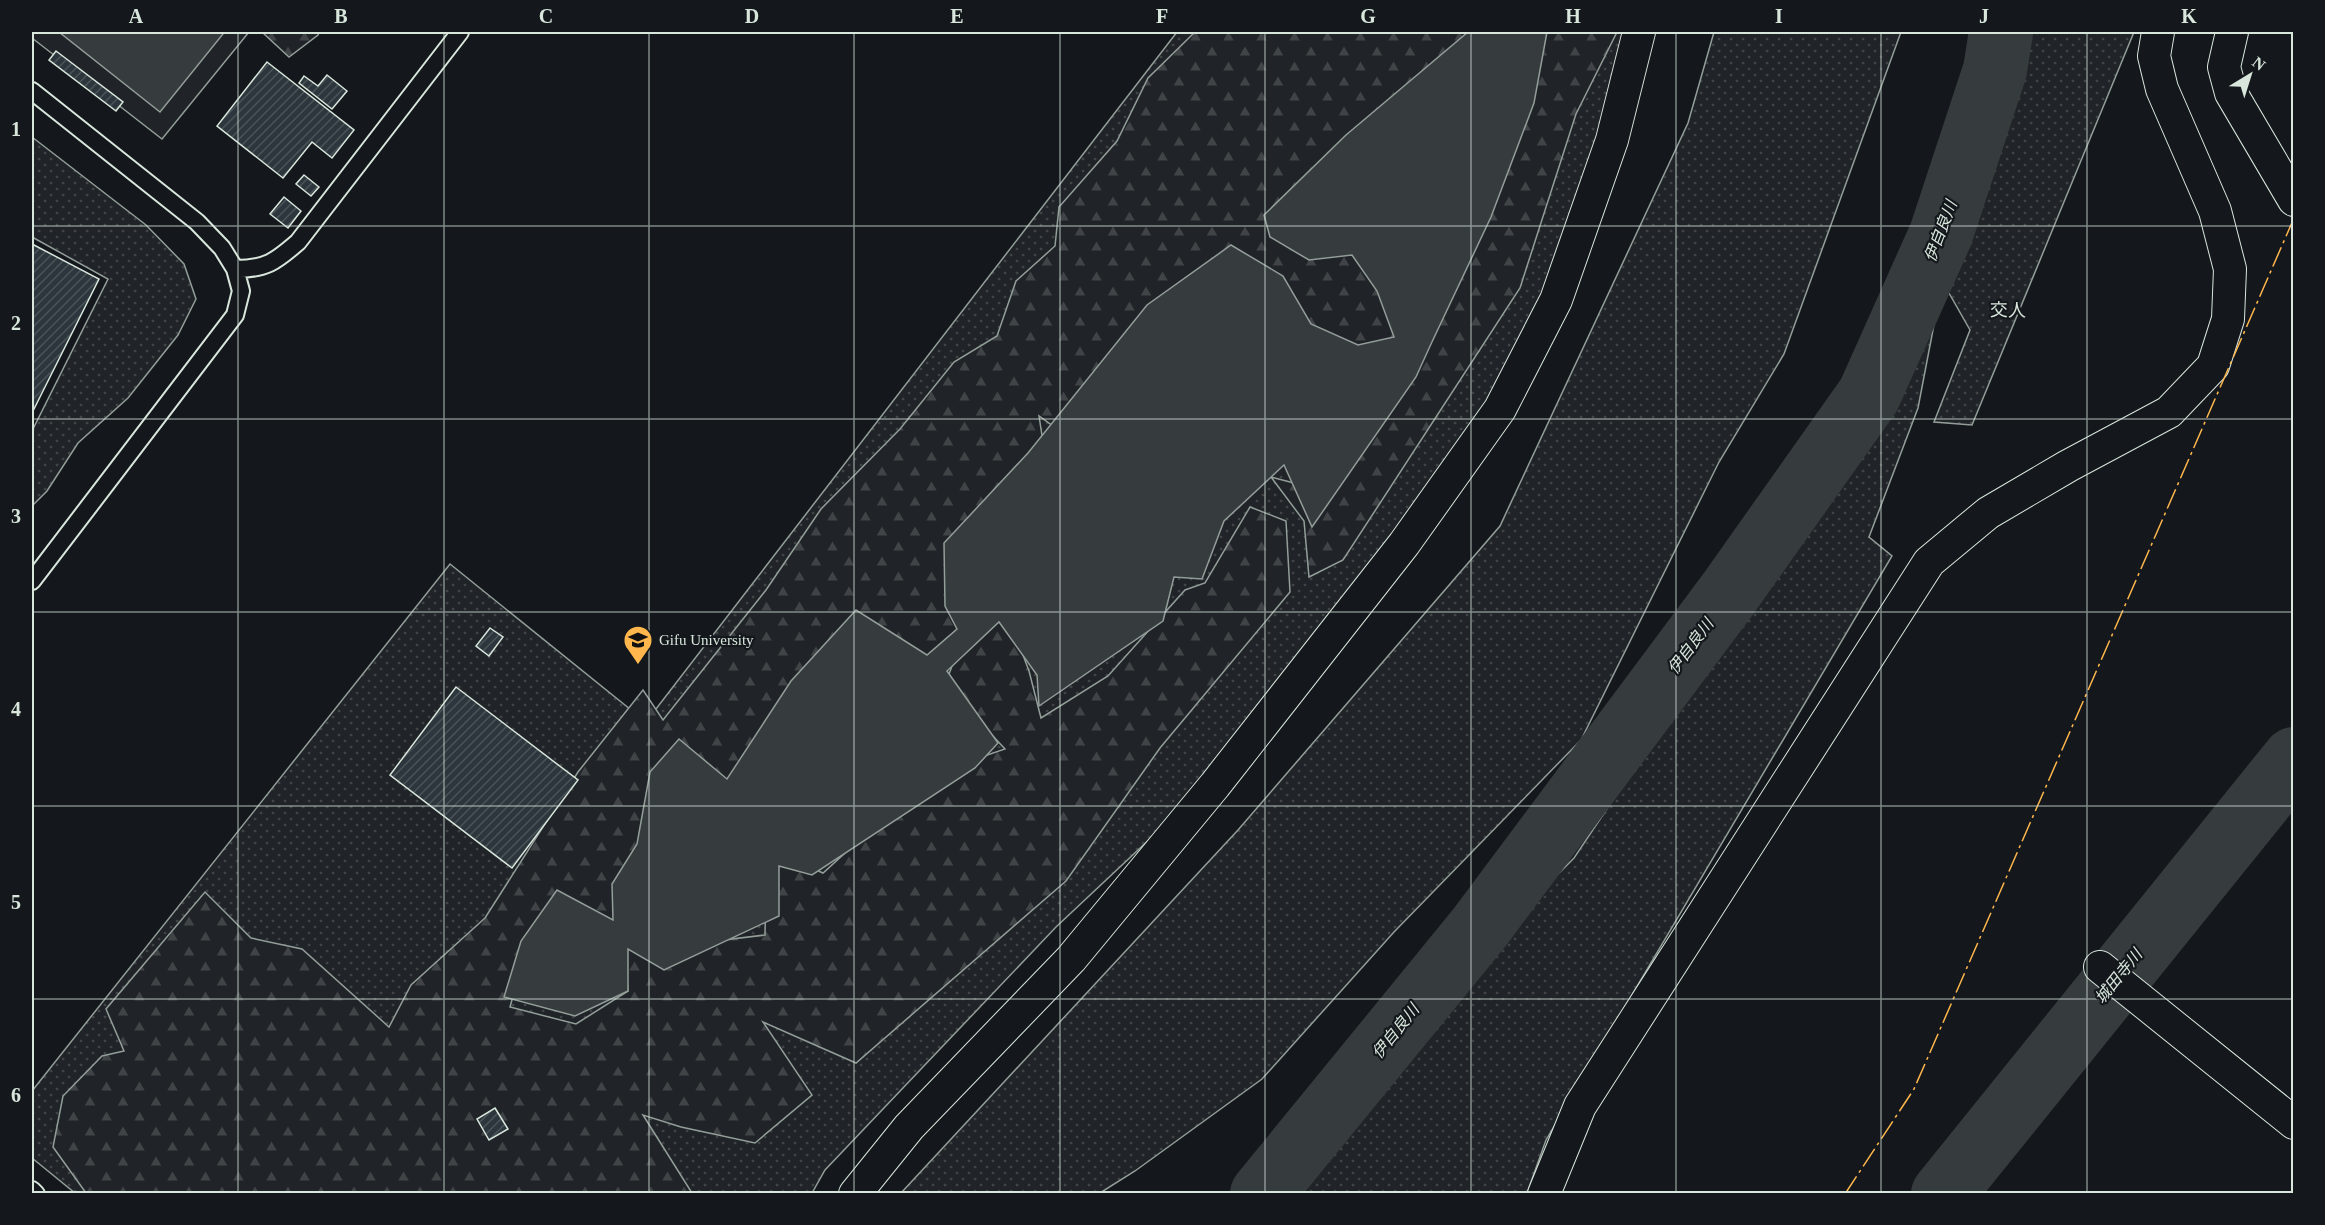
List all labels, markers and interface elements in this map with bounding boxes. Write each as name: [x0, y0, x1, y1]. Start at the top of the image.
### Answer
text: A: [129, 5, 144, 27]
text: B: [334, 5, 348, 27]
text: C: [539, 5, 553, 27]
text: D: [745, 5, 759, 27]
text: E: [950, 5, 964, 27]
text: F: [1156, 5, 1168, 27]
text: G: [1360, 5, 1376, 27]
text: H: [1565, 5, 1581, 27]
text: I: [1775, 5, 1783, 27]
text: J: [1979, 5, 1989, 27]
text: K: [2181, 5, 2197, 27]
north arrow: [2220, 45, 2280, 105]
text: N: [2249, 53, 2269, 74]
text: 1: [11, 118, 21, 140]
water label: 伊自良川: [1921, 196, 1961, 264]
district label: 交人: [1990, 300, 2026, 320]
text: 2: [11, 312, 21, 334]
text: 3: [11, 505, 21, 527]
water label: 伊自良川: [1664, 614, 1718, 677]
school or university icon: Gifu University: [622, 624, 654, 666]
place label: Gifu University: [659, 632, 754, 648]
text: 4: [11, 698, 21, 720]
text: 5: [11, 891, 21, 913]
water label: 城田寺川: [2092, 945, 2146, 1007]
water label: 伊自良川: [1369, 1000, 1423, 1062]
text: 6: [11, 1084, 21, 1106]

